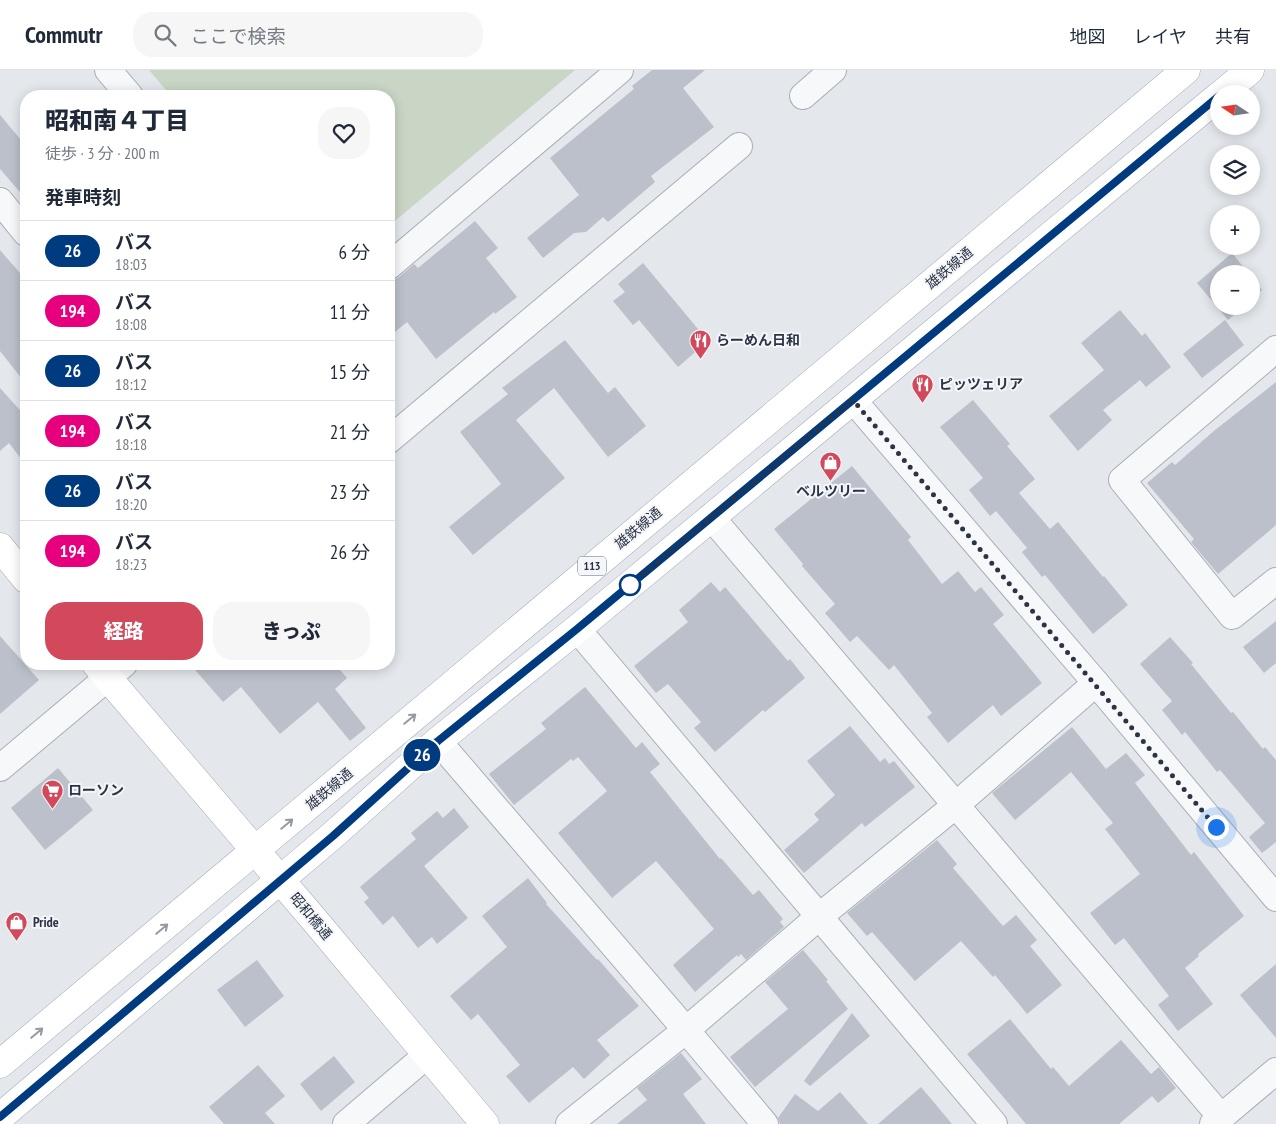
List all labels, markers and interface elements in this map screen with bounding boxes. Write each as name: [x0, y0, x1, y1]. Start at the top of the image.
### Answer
search box: [133, 12, 483, 57]
text: Commutr: [25, 19, 103, 50]
icon: search: [151, 21, 179, 49]
text: ここで検索: [191, 24, 286, 48]
text: 地図: [1070, 25, 1106, 48]
text: レイヤ: [1134, 25, 1187, 48]
text: 共有: [1215, 25, 1251, 48]
north arrow: [1210, 85, 1260, 135]
map controls: [1210, 85, 1260, 315]
text: 昭和南４丁目: [45, 105, 189, 136]
button: heart: [318, 107, 370, 159]
text: 徒歩 · 3 分 · 200 m: [45, 143, 159, 163]
button: layers: [1210, 145, 1260, 195]
text: 発車時刻: [45, 185, 121, 209]
button: +: [1210, 205, 1260, 255]
text: バス: [115, 230, 153, 254]
text: 26: [64, 239, 81, 262]
text: 6 分: [338, 240, 370, 264]
street label: 雄鉄線通: [922, 243, 976, 293]
text: 18:03: [115, 254, 147, 274]
button: −: [1210, 265, 1260, 315]
text: バス: [115, 290, 153, 314]
text: 194: [60, 299, 85, 322]
text: 11 分: [330, 300, 370, 324]
text: 18:08: [115, 314, 147, 334]
restaurant icon: らーめん日和: [688, 328, 712, 359]
place label: らーめん日和: [716, 331, 800, 349]
text: バス: [115, 350, 153, 374]
text: 26: [64, 359, 81, 382]
text: 15 分: [330, 360, 370, 384]
restaurant icon: ピッツェリア: [911, 372, 935, 403]
text: 18:12: [115, 374, 147, 394]
place label: ピッツェリア: [939, 375, 1023, 393]
text: バス: [115, 410, 153, 434]
text: 194: [60, 419, 85, 442]
text: 21 分: [330, 420, 370, 444]
text: 18:18: [115, 434, 147, 454]
shop icon: ベルツリー: [819, 451, 843, 482]
text: バス: [115, 470, 153, 494]
text: 26: [64, 479, 81, 502]
text: 23 分: [330, 480, 370, 504]
place label: ベルツリー: [796, 482, 866, 500]
text: 18:20: [115, 494, 147, 514]
street label: 雄鉄線通: [611, 503, 665, 553]
text: バス: [115, 530, 153, 554]
text: 194: [60, 539, 85, 562]
text: 26 分: [330, 540, 370, 564]
text: 18:23: [115, 554, 147, 574]
road number: 113: [578, 556, 606, 576]
unlabelled marker: [619, 574, 641, 596]
button: 経路: [45, 602, 203, 660]
button: きっぷ: [213, 602, 370, 660]
one-way arrow: [404, 714, 417, 725]
line badge: 26: [400, 739, 444, 771]
text: 26: [413, 743, 431, 766]
street label: 雄鉄線通: [302, 764, 356, 814]
supermarket icon: ローソン: [40, 778, 64, 809]
place label: ローソン: [68, 781, 124, 799]
your location: [1204, 815, 1229, 840]
one-way arrow: [280, 819, 293, 830]
street label: 昭和橋通: [286, 889, 336, 943]
shop icon: Pride: [5, 910, 29, 941]
place label: Pride: [33, 913, 59, 931]
one-way arrow: [155, 924, 168, 935]
one-way arrow: [31, 1028, 44, 1039]

